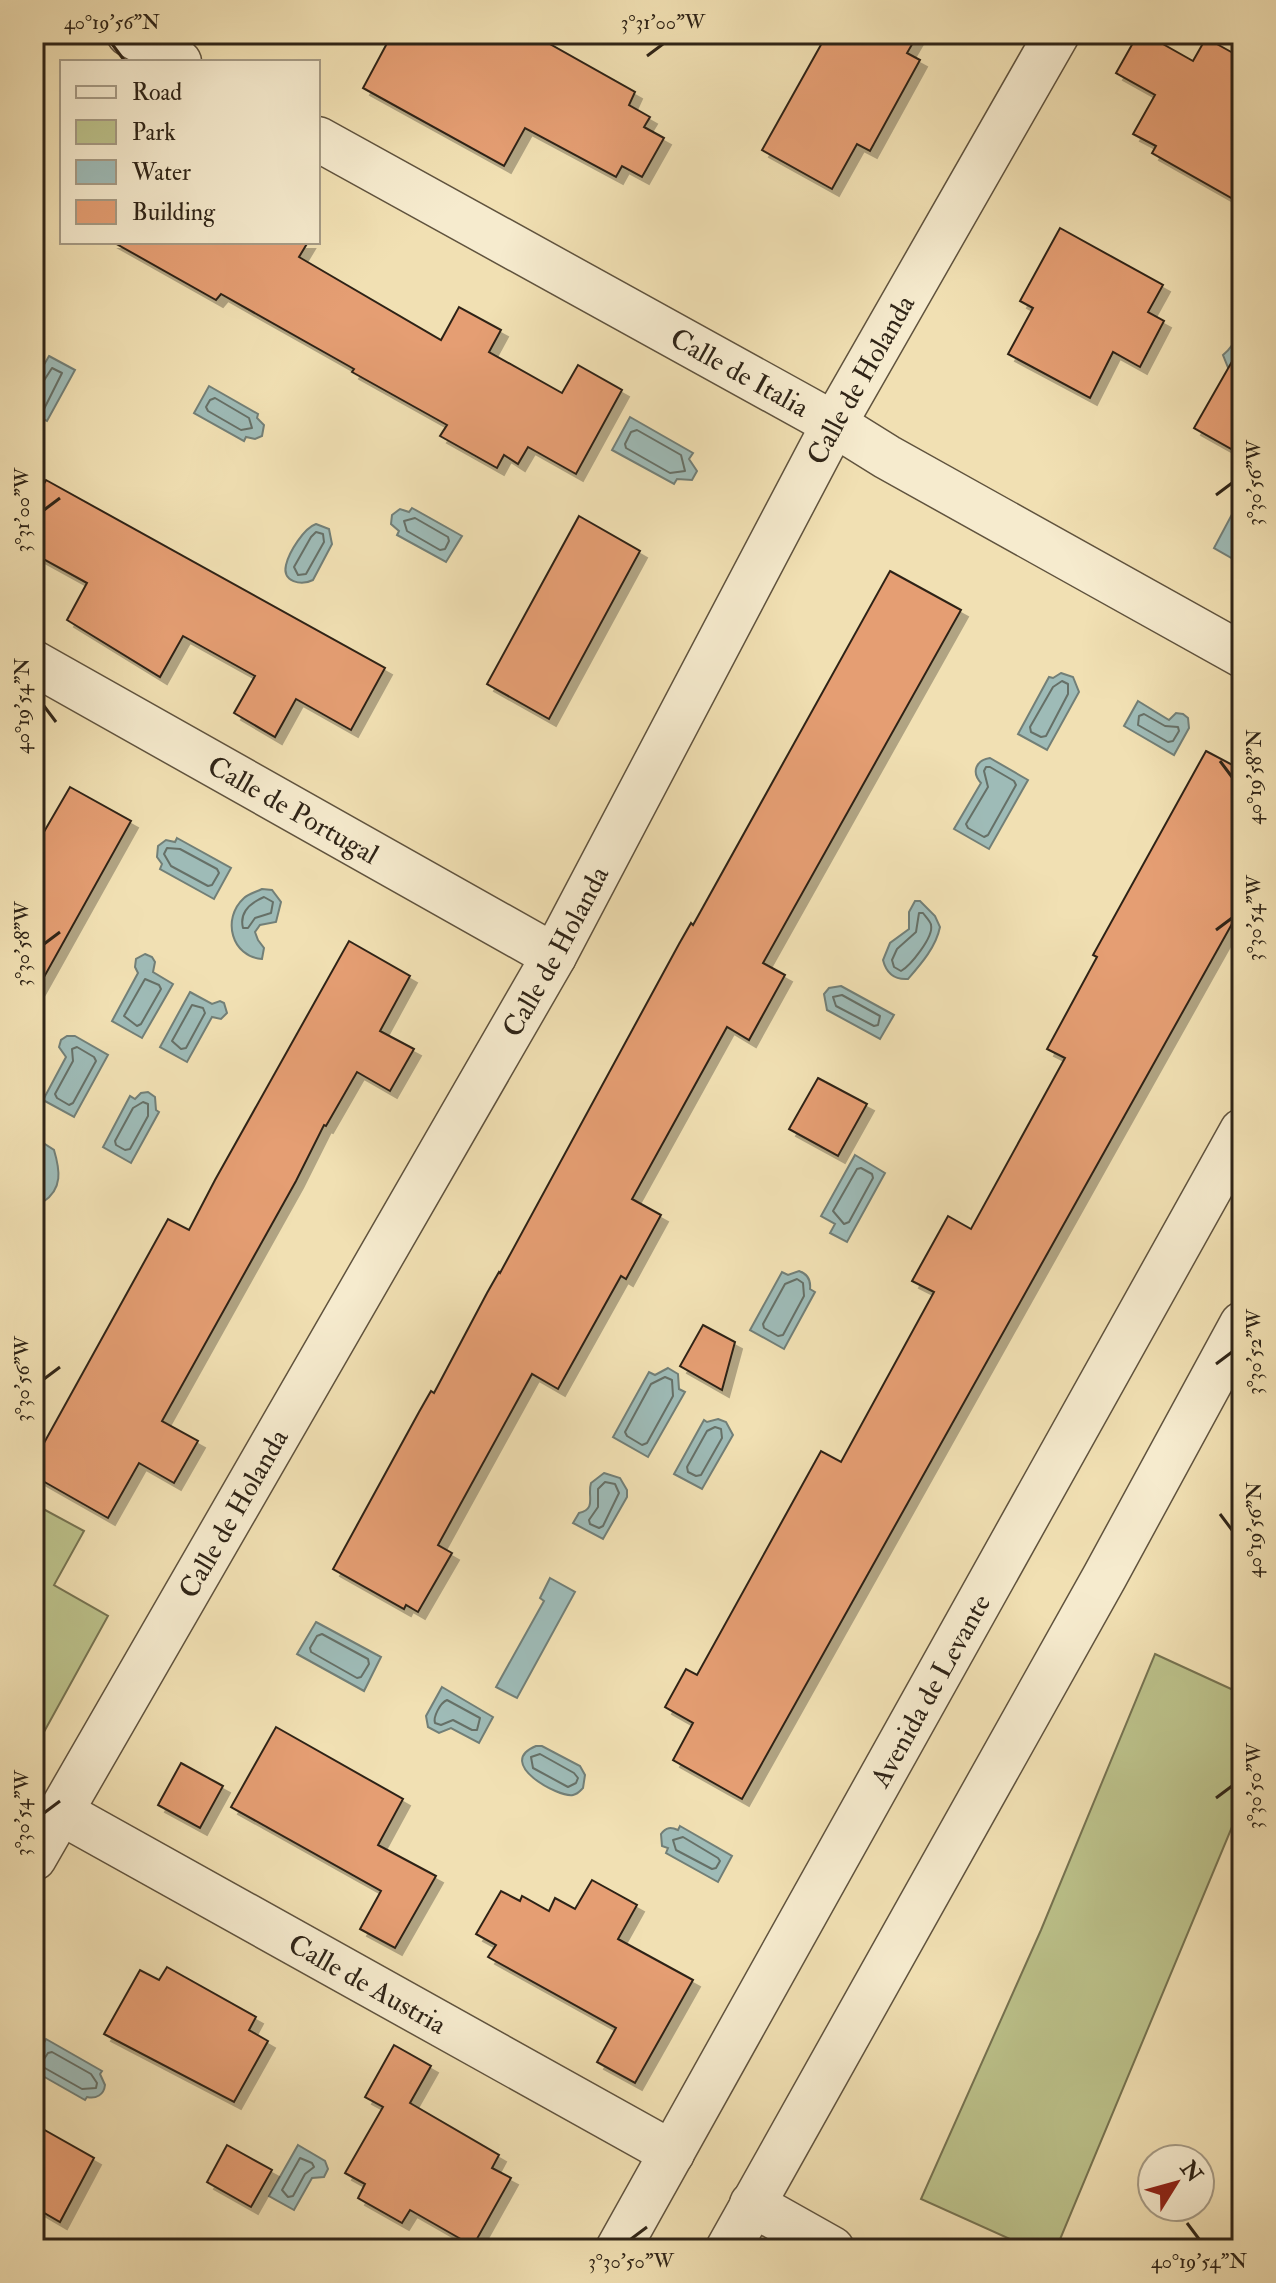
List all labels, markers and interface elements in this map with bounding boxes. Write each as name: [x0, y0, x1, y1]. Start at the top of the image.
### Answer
text: 40°19'56"N: [64, 10, 160, 35]
text: 3°31'00"W: [621, 10, 706, 35]
legend: [60, 60, 320, 244]
text: Road: [132, 77, 182, 108]
text: Park: [132, 117, 176, 148]
text: Water: [131, 157, 191, 188]
text: Building: [132, 197, 216, 228]
street label: Calle de Holanda: [800, 289, 923, 471]
street label: Calle de Italia: [664, 321, 815, 426]
text: 3°30'56"W: [1242, 440, 1267, 526]
text: 3°31'00"W: [10, 467, 35, 552]
text: 40°19'54"N: [10, 658, 35, 754]
text: 40°19'58"N: [1242, 729, 1267, 825]
street label: Calle de Portugal: [201, 749, 385, 873]
street label: Calle de Holanda: [495, 860, 617, 1043]
text: 3°30'54"W: [1242, 874, 1267, 961]
text: 3°30'58"W: [10, 901, 35, 987]
text: 3°30'52"W: [1242, 1308, 1267, 1395]
text: 3°30'56"W: [10, 1336, 35, 1422]
street label: Calle de Holanda: [172, 1423, 297, 1605]
text: 40°19'56"N: [1242, 1482, 1267, 1578]
street label: Avenida de Levante: [863, 1588, 999, 1794]
text: 3°30'50"W: [1242, 1742, 1267, 1829]
text: 3°30'54"W: [10, 1769, 35, 1856]
street label: Calle de Austria: [282, 1927, 453, 2043]
north arrow: [1136, 2143, 1216, 2223]
text: N: [1173, 2154, 1208, 2188]
text: 3°30'50"W: [588, 2249, 675, 2274]
text: 40°19'54"N: [1151, 2249, 1247, 2274]

